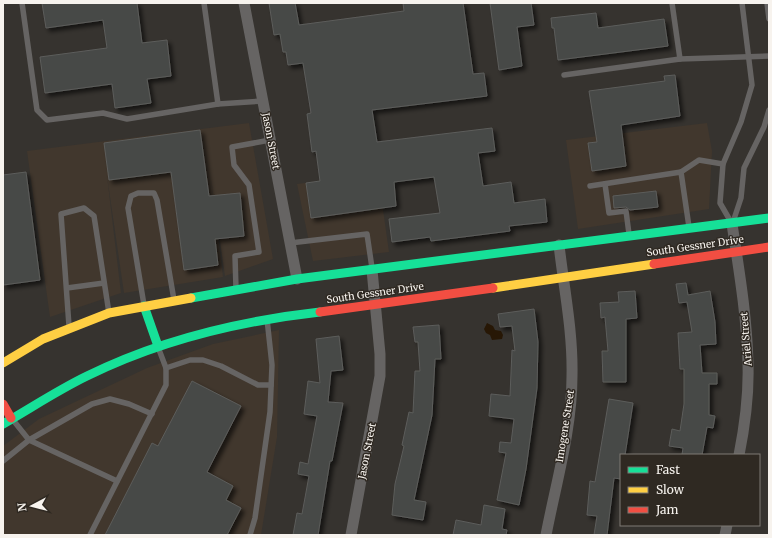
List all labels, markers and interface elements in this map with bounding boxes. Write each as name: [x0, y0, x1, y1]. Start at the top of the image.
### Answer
street label: Jason Street: [259, 111, 283, 170]
street label: South Gessner Drive: [646, 233, 744, 259]
street label: South Gessner Drive: [326, 280, 424, 306]
street label: Ariel Street: [737, 311, 755, 368]
street label: Imogene Street: [553, 389, 577, 463]
street label: Jason Street: [355, 422, 379, 481]
legend: [620, 454, 760, 526]
text: Fast: [656, 462, 680, 477]
text: Slow: [656, 482, 685, 497]
north arrow: [12, 486, 52, 526]
text: N: [15, 502, 30, 512]
text: Jam: [655, 502, 679, 517]

